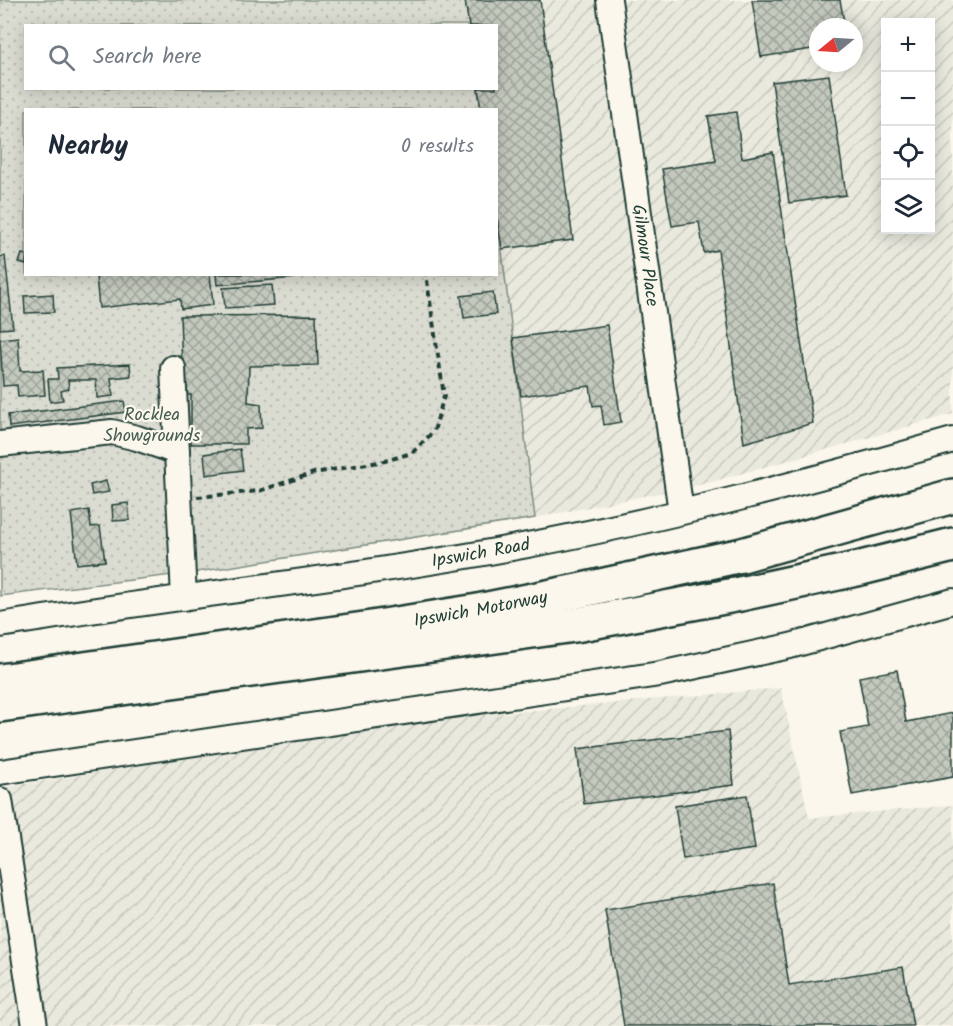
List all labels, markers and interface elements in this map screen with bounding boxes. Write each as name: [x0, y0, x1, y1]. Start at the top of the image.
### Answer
north arrow: [809, 18, 863, 72]
map controls: [881, 18, 935, 234]
button: +: [881, 18, 935, 72]
search box: [24, 24, 498, 90]
text: Search here: [93, 40, 201, 75]
icon: search: [45, 41, 78, 74]
button: −: [881, 72, 935, 126]
text: Nearby: [48, 126, 128, 168]
button: locate: [881, 126, 935, 180]
text: 0 results: [401, 131, 474, 163]
button: layers: [881, 180, 935, 234]
street label: Gilmour Place: [623, 203, 666, 308]
park label: Rocklea Showgrounds: [103, 401, 201, 451]
street label: Ipswich Road: [429, 530, 533, 576]
street label: Ipswich Motorway: [412, 583, 551, 636]

